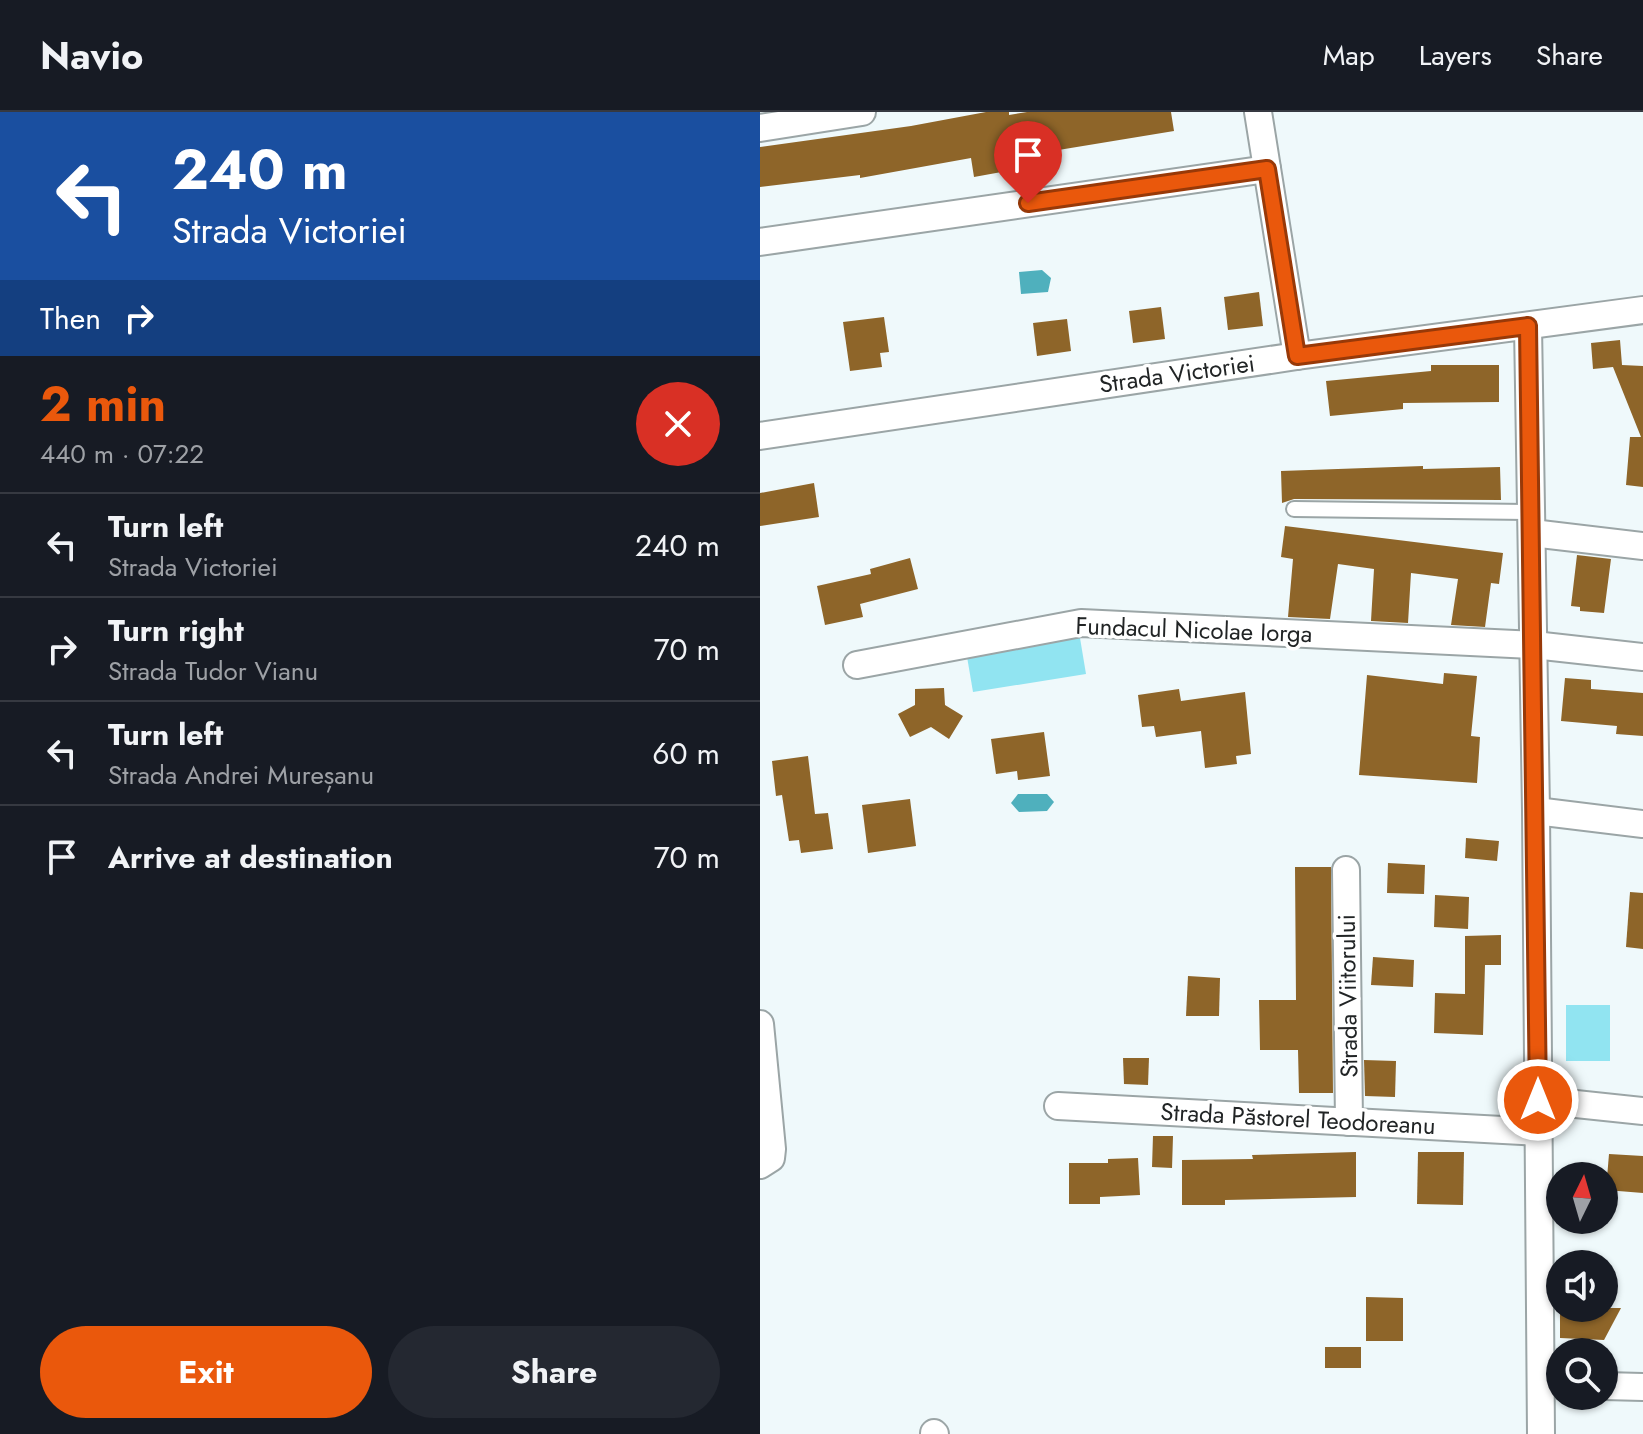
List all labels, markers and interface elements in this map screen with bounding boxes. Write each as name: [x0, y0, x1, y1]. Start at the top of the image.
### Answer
text: Navio: [40, 28, 143, 83]
text: Map: [1323, 35, 1375, 76]
text: Layers: [1419, 35, 1492, 76]
text: Share: [1536, 35, 1603, 76]
pin: [994, 121, 1062, 203]
text: 240 m: [172, 129, 348, 210]
icon: arrive: [1006, 133, 1050, 177]
icon: left: [40, 144, 144, 248]
text: Strada Victoriei: [172, 204, 407, 256]
icon: right: [117, 296, 161, 340]
text: Then: [40, 297, 101, 340]
street label: Strada Victoriei: [1097, 345, 1257, 402]
text: 2 min: [40, 370, 166, 439]
button: close: [636, 382, 720, 466]
text: 440 m · 07:22: [40, 435, 204, 473]
text: Turn left: [108, 505, 223, 548]
icon: left: [40, 523, 84, 567]
text: 240 m: [635, 524, 720, 567]
text: Strada Victoriei: [108, 548, 278, 586]
street label: Fundacul Nicolae Iorga: [1075, 608, 1313, 651]
text: Turn right: [108, 609, 244, 652]
icon: right: [40, 627, 84, 671]
text: 70 m: [654, 628, 720, 671]
text: Strada Tudor Vianu: [108, 652, 318, 690]
text: Turn left: [108, 713, 223, 756]
icon: left: [40, 731, 84, 775]
text: 60 m: [652, 732, 720, 775]
text: Strada Andrei Mureșanu: [108, 756, 374, 794]
icon: arrive: [40, 835, 84, 879]
text: Arrive at destination: [108, 836, 393, 879]
text: 70 m: [654, 836, 720, 879]
street label: Strada Viitorului: [1329, 914, 1366, 1078]
position arrow: [1496, 1058, 1580, 1142]
street label: Strada Păstorel Teodoreanu: [1160, 1094, 1436, 1143]
north arrow: [1546, 1162, 1618, 1234]
map controls: [1546, 1162, 1618, 1410]
button: sound: [1546, 1250, 1618, 1322]
button: Exit: [40, 1326, 372, 1418]
button: Share: [388, 1326, 720, 1418]
button: search: [1546, 1338, 1618, 1410]

